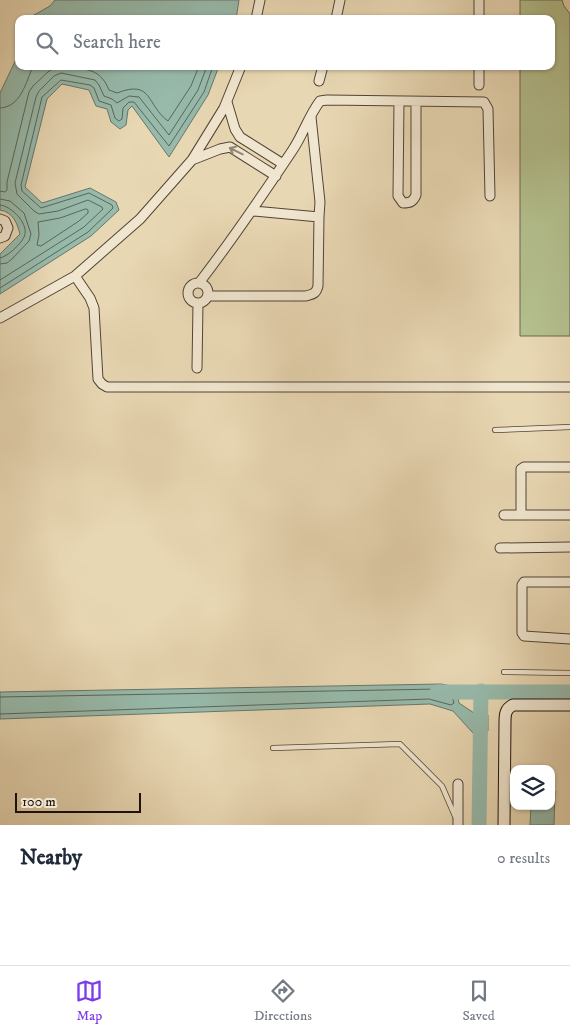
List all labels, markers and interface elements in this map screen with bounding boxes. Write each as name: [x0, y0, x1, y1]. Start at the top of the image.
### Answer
search box: [15, 15, 555, 70]
icon: search: [33, 29, 61, 57]
text: Search here: [73, 31, 161, 54]
one-way arrow: [229, 146, 244, 155]
map controls: [510, 765, 555, 810]
button: layers: [510, 765, 555, 810]
scale bar: [15, 790, 141, 813]
text: 100 m: [22, 793, 56, 811]
text: Nearby: [20, 845, 82, 871]
text: 0 results: [497, 848, 550, 868]
tab: Map: [75, 977, 103, 1025]
tab: Directions: [254, 977, 312, 1025]
tab: Saved: [463, 977, 495, 1025]

